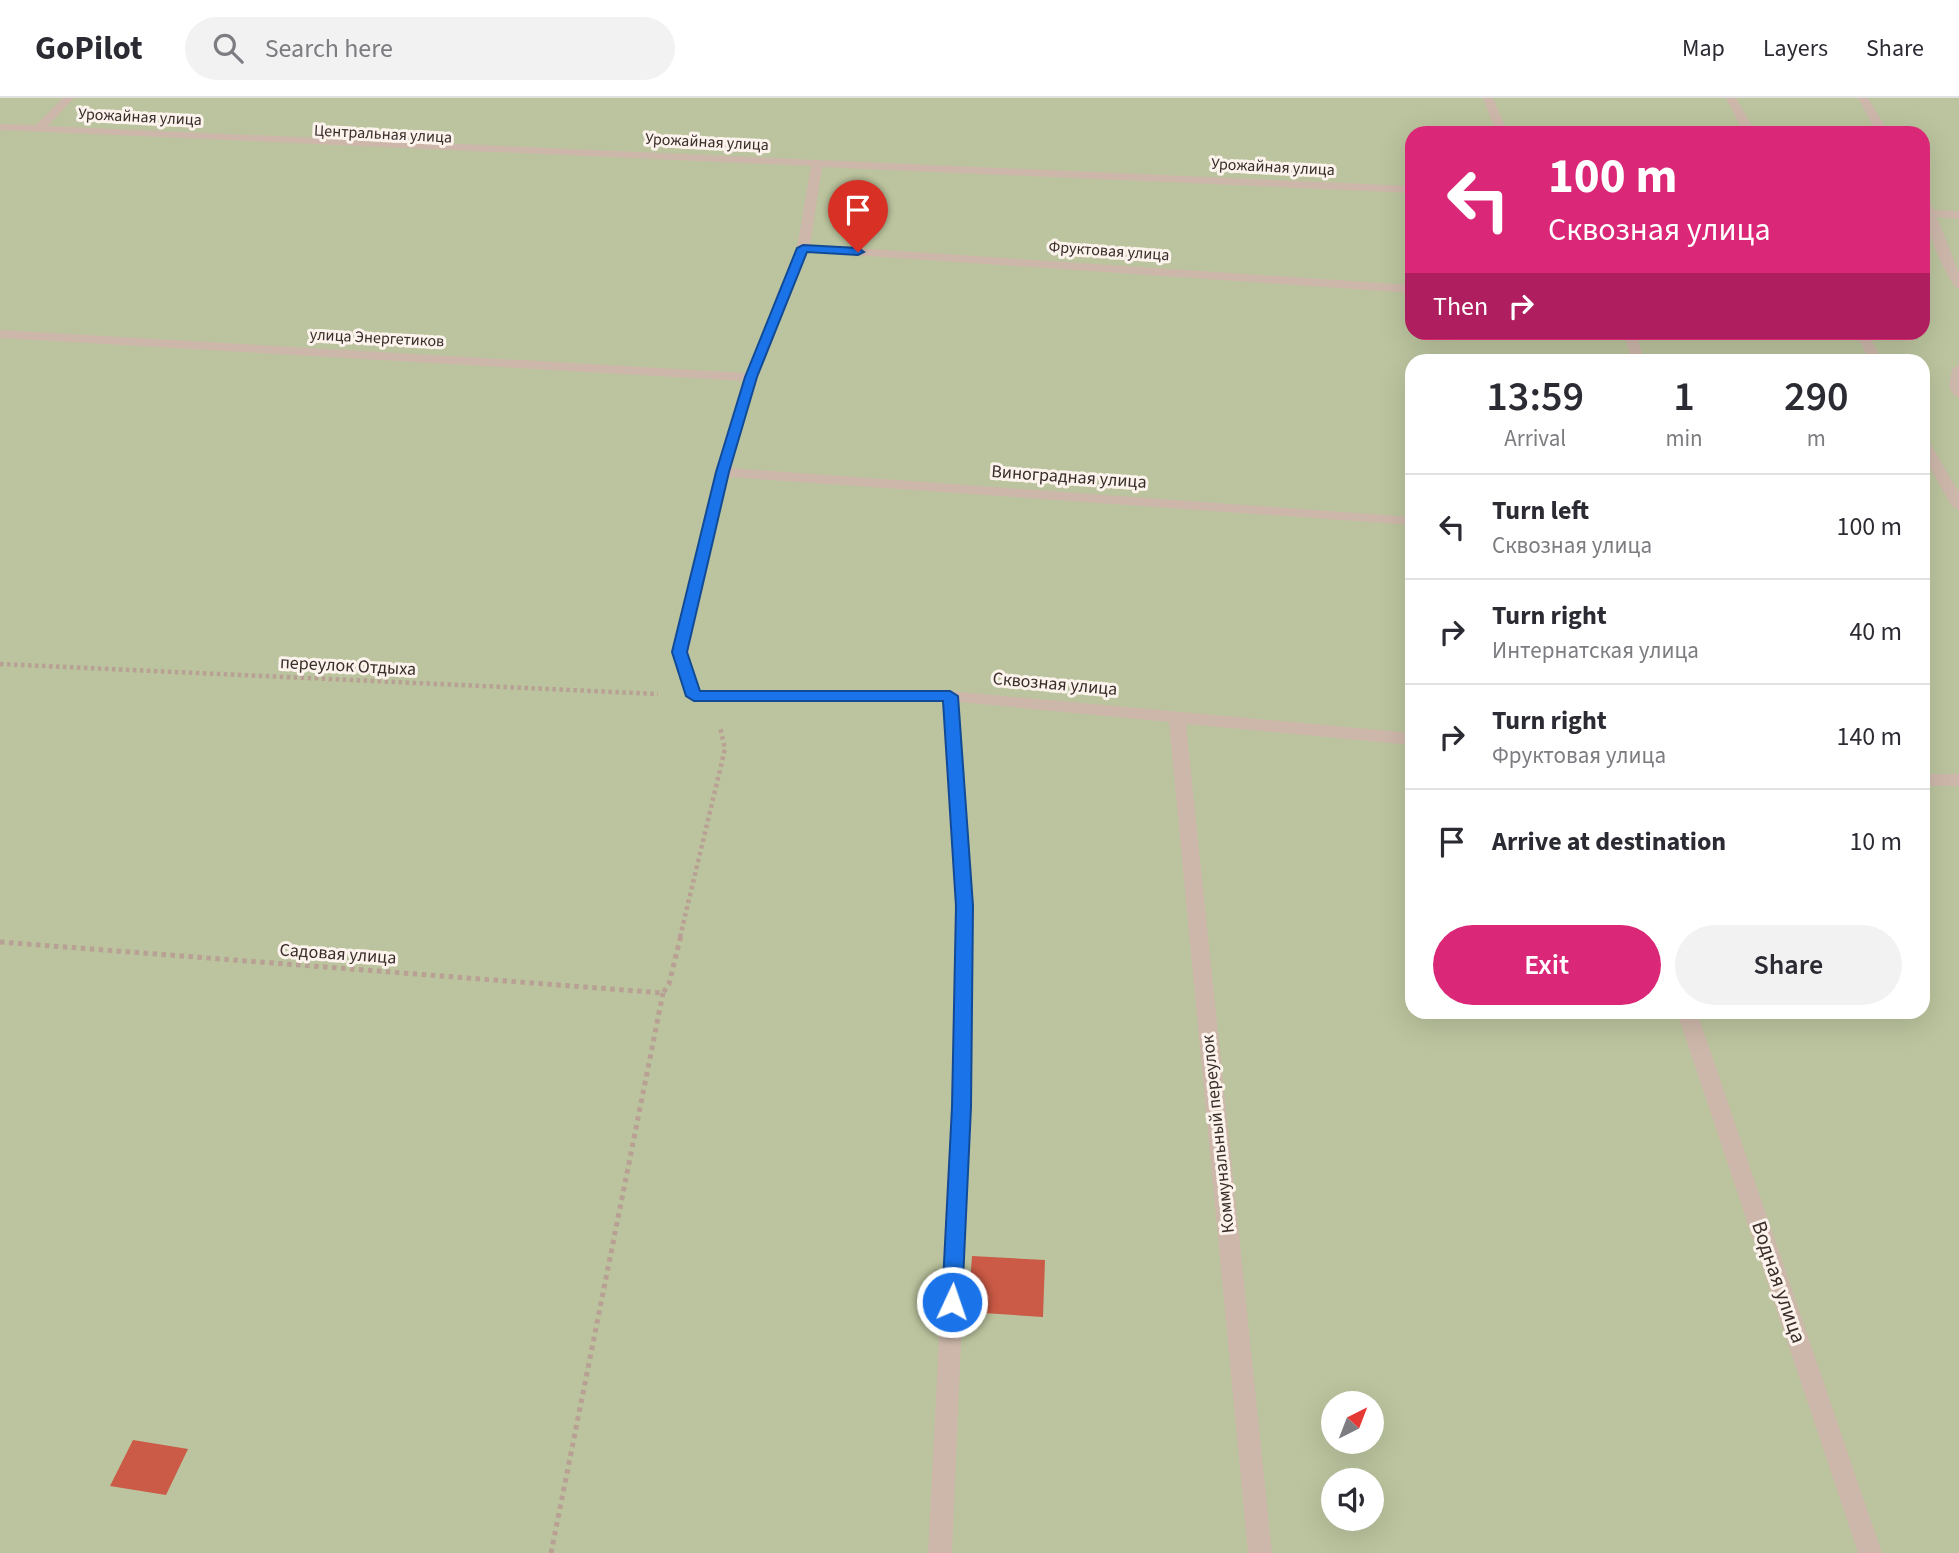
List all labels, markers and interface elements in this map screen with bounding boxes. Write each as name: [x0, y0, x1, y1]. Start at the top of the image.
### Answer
search box: [185, 17, 675, 80]
text: GoPilot: [35, 25, 143, 72]
icon: search: [209, 29, 247, 67]
text: Search here: [265, 30, 393, 67]
text: Map: [1682, 31, 1725, 66]
text: Layers: [1763, 31, 1828, 66]
text: Share: [1866, 31, 1924, 66]
street label: Урожайная улица: [78, 103, 202, 131]
street label: Центральная улица: [313, 119, 453, 149]
street label: Урожайная улица: [645, 128, 769, 156]
text: 100 m: [1548, 142, 1677, 212]
street label: Урожайная улица: [1211, 153, 1335, 181]
icon: left: [1433, 154, 1524, 245]
pin: [828, 180, 888, 252]
icon: arrive: [839, 191, 877, 229]
text: Сквозная улица: [1548, 207, 1771, 253]
street label: Фруктовая улица: [1048, 236, 1170, 266]
icon: right: [1502, 287, 1540, 325]
text: Then: [1433, 288, 1488, 325]
street label: улица Энергетиков: [309, 323, 445, 353]
text: 13:59: [1486, 367, 1584, 427]
text: 1: [1673, 367, 1695, 427]
text: 290: [1784, 367, 1849, 427]
text: Arrival: [1504, 422, 1566, 455]
text: min: [1665, 422, 1703, 455]
text: m: [1807, 422, 1826, 455]
street label: Виноградная улица: [990, 459, 1148, 495]
text: Turn left: [1492, 492, 1589, 529]
icon: left: [1433, 508, 1471, 546]
text: 100 m: [1836, 508, 1902, 545]
text: Сквозная улица: [1492, 529, 1652, 562]
text: Turn right: [1492, 597, 1607, 634]
icon: right: [1433, 613, 1471, 651]
text: 40 m: [1849, 613, 1902, 650]
text: Интернатская улица: [1492, 634, 1699, 667]
street label: переулок Отдыха: [279, 650, 417, 682]
street label: Сквозная улица: [992, 666, 1118, 702]
text: Turn right: [1492, 702, 1607, 739]
icon: right: [1433, 718, 1471, 756]
text: 140 m: [1836, 718, 1902, 755]
text: Фруктовая улица: [1492, 739, 1666, 772]
icon: arrive: [1433, 823, 1471, 861]
text: Arrive at destination: [1492, 823, 1726, 860]
text: 10 m: [1849, 823, 1902, 860]
button: Exit: [1433, 925, 1661, 1005]
button: Share: [1675, 925, 1902, 1005]
street label: Садовая улица: [279, 937, 397, 971]
street label: Коммунальный переулок: [1195, 1034, 1241, 1234]
street label: Водная улица: [1744, 1217, 1814, 1347]
position arrow: [915, 1265, 989, 1339]
north arrow: [1321, 1391, 1384, 1454]
map controls: [1321, 1391, 1384, 1531]
button: sound: [1321, 1468, 1384, 1531]

